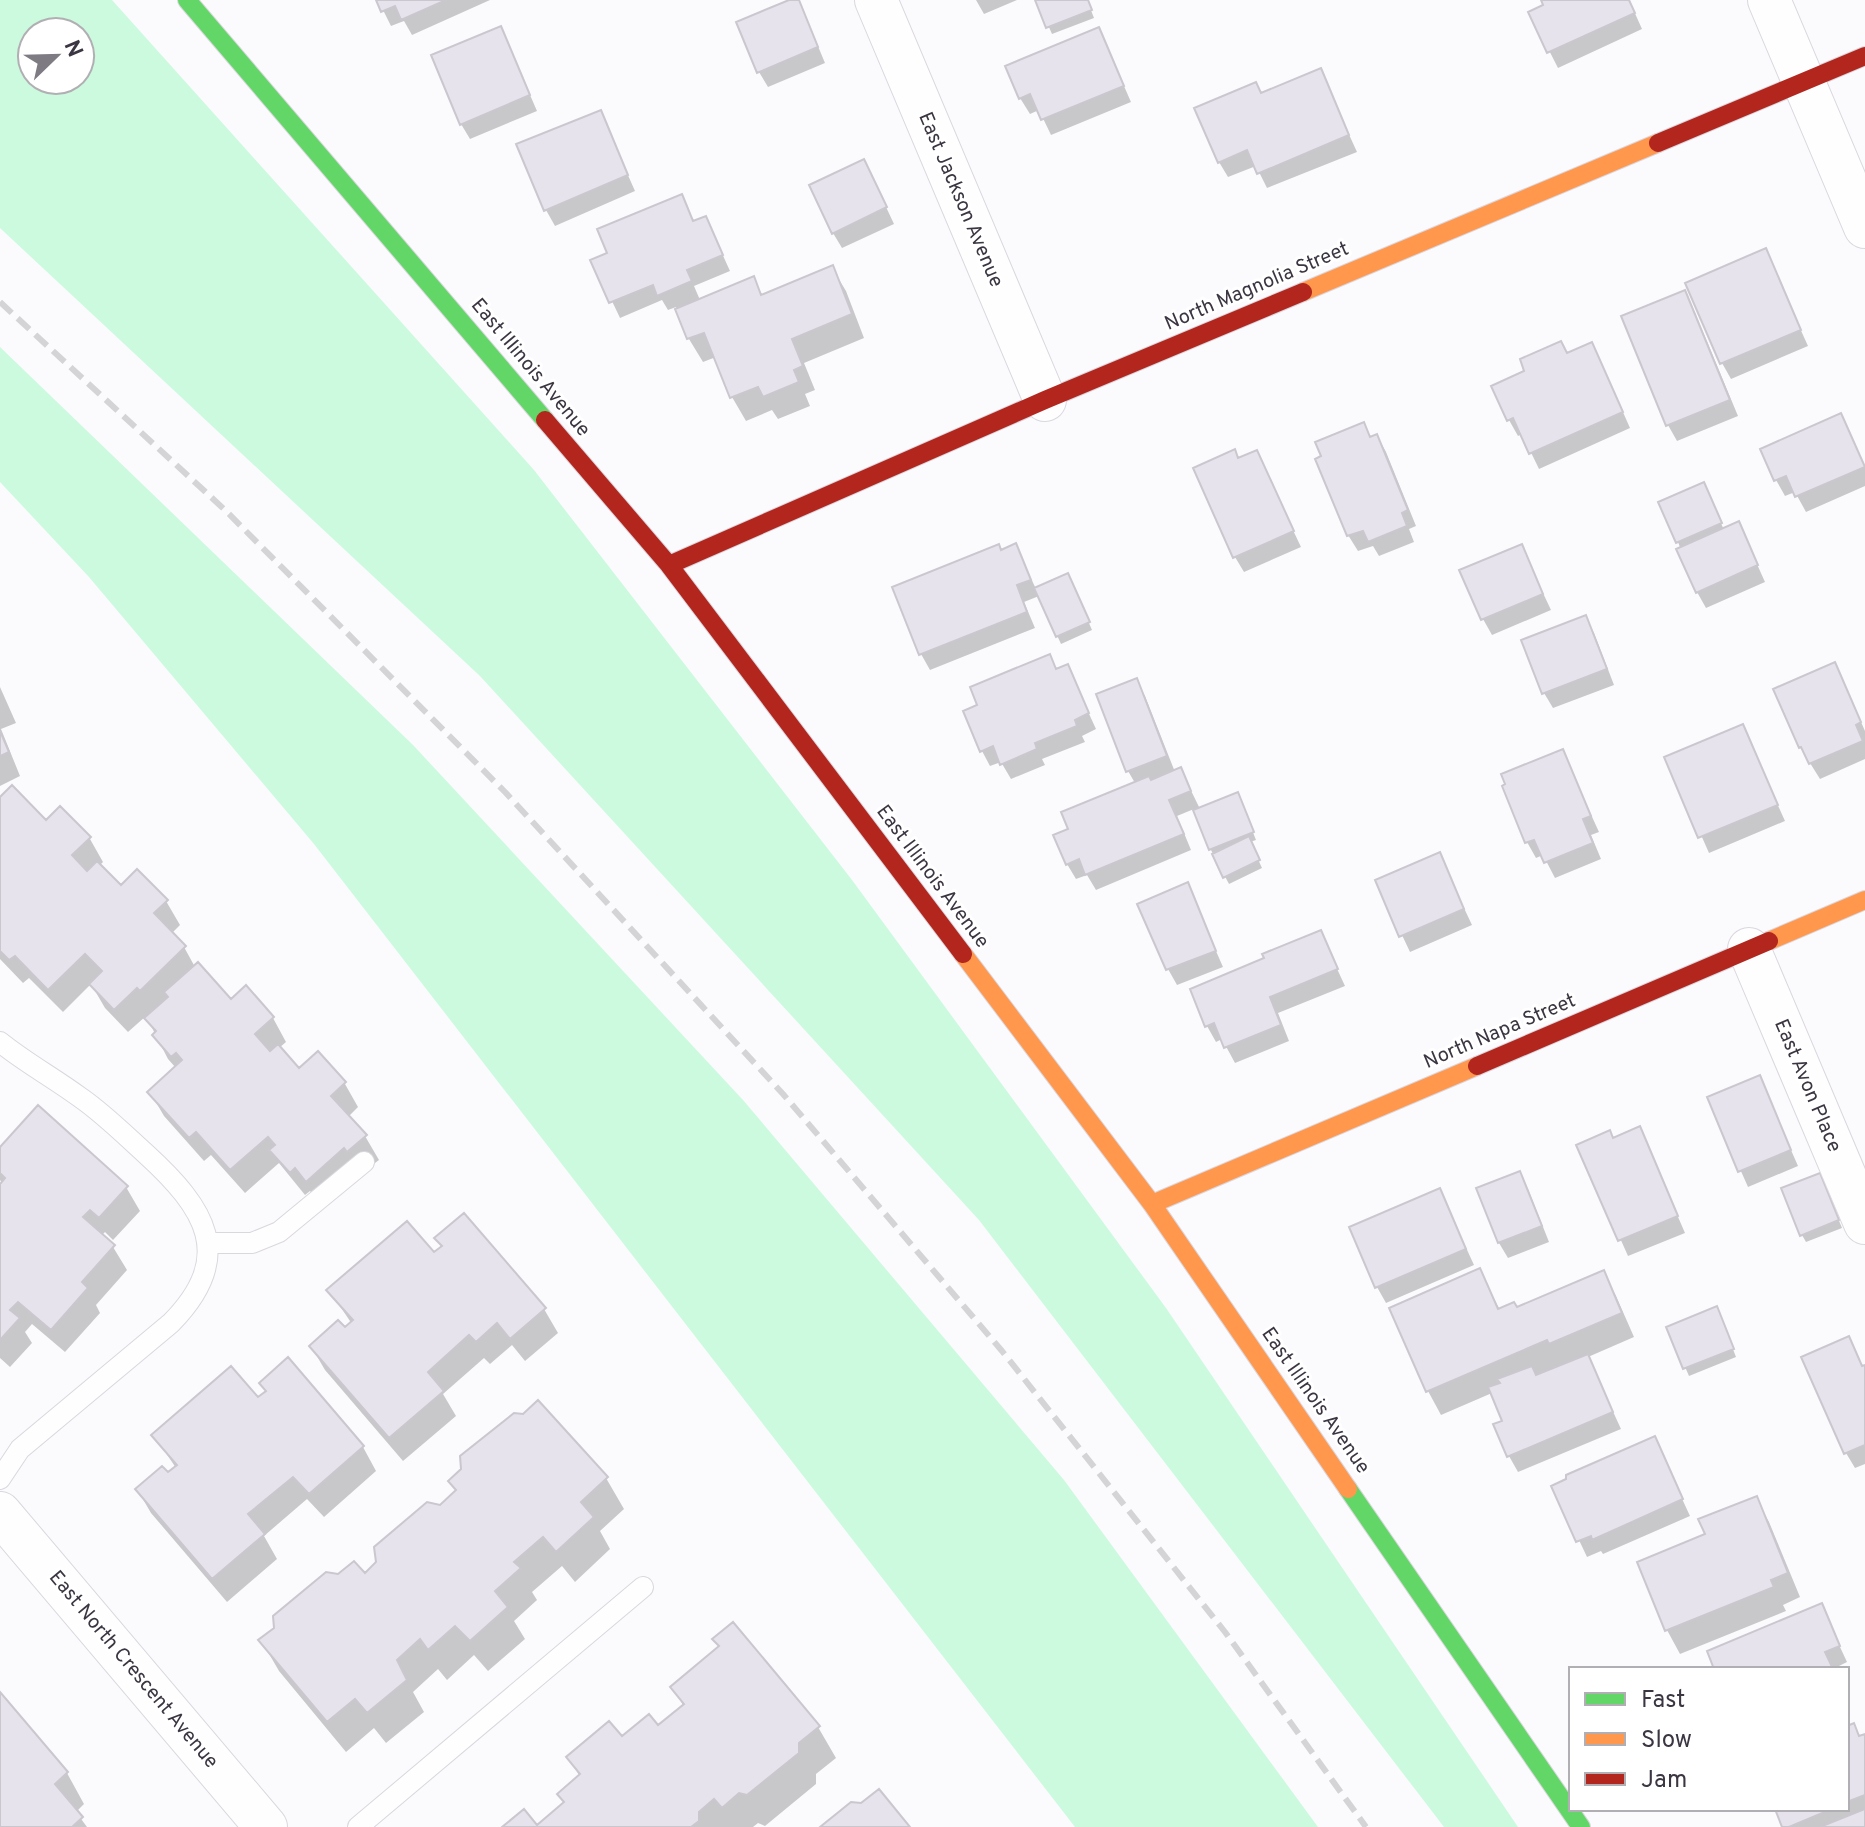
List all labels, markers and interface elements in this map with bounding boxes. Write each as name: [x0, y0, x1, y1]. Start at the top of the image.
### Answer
north arrow: [16, 16, 96, 96]
text: N: [57, 37, 88, 62]
street label: East Jackson Avenue: [911, 108, 1009, 292]
street label: North Magnolia Street: [1161, 236, 1353, 338]
street label: East Illinois Avenue: [464, 293, 596, 443]
street label: East Illinois Avenue: [870, 800, 994, 954]
street label: North Napa Street: [1420, 988, 1580, 1076]
street label: East Avon Place: [1767, 1015, 1847, 1157]
street label: East Illinois Avenue: [1255, 1323, 1375, 1479]
street label: East North Crescent Avenue: [42, 1566, 224, 1774]
legend: [1569, 1667, 1849, 1811]
text: Fast: [1641, 1686, 1685, 1716]
text: Slow: [1641, 1726, 1692, 1756]
text: Jam: [1641, 1766, 1687, 1796]

